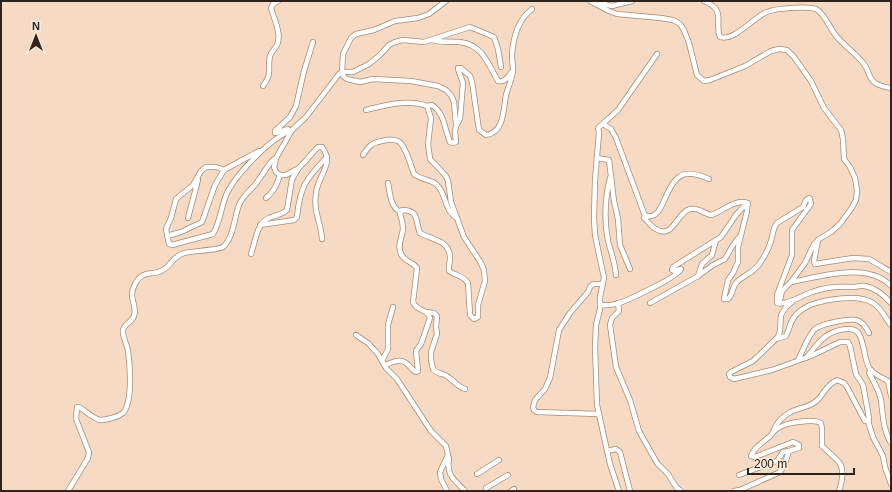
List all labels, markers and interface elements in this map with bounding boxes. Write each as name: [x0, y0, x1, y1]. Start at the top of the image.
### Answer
north arrow: [16, 16, 56, 56]
text: N: [32, 20, 40, 32]
scale bar: [748, 450, 854, 476]
text: 200 m: [754, 457, 787, 471]

